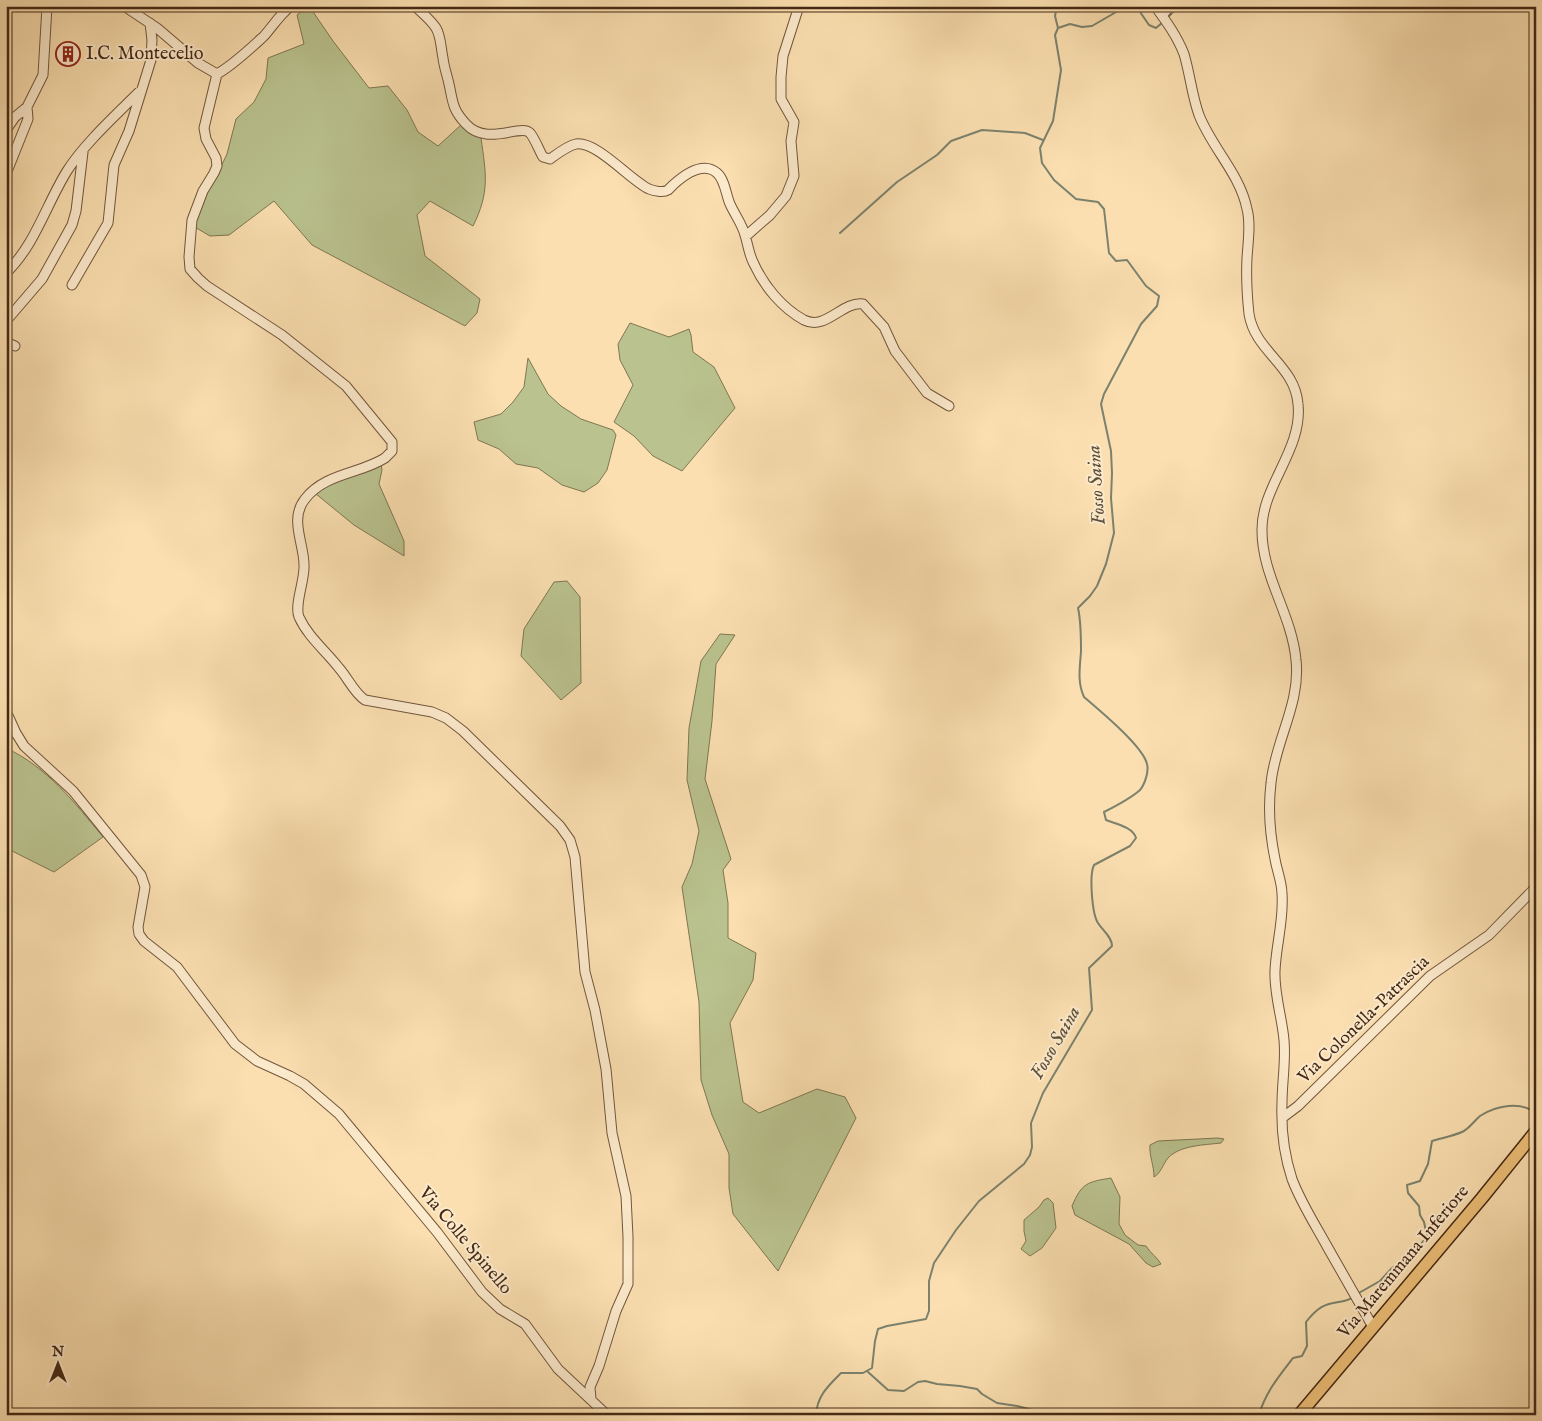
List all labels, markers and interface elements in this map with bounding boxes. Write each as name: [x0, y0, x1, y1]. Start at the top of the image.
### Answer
building icon: I.C. Montecelio: [55, 41, 81, 67]
place label: I.C. Montecelio: [86, 43, 204, 66]
water label: Fosso Saina: [1082, 444, 1112, 526]
street label: Via Colonella-Patrascia: [1293, 951, 1435, 1090]
water label: Fosso Saina: [1026, 1002, 1086, 1084]
street label: Via Maremmana Inferiore: [1333, 1181, 1475, 1344]
street label: Via Colle Spinello: [413, 1182, 517, 1300]
north arrow: [32, 1338, 82, 1388]
text: N: [51, 1343, 64, 1361]

